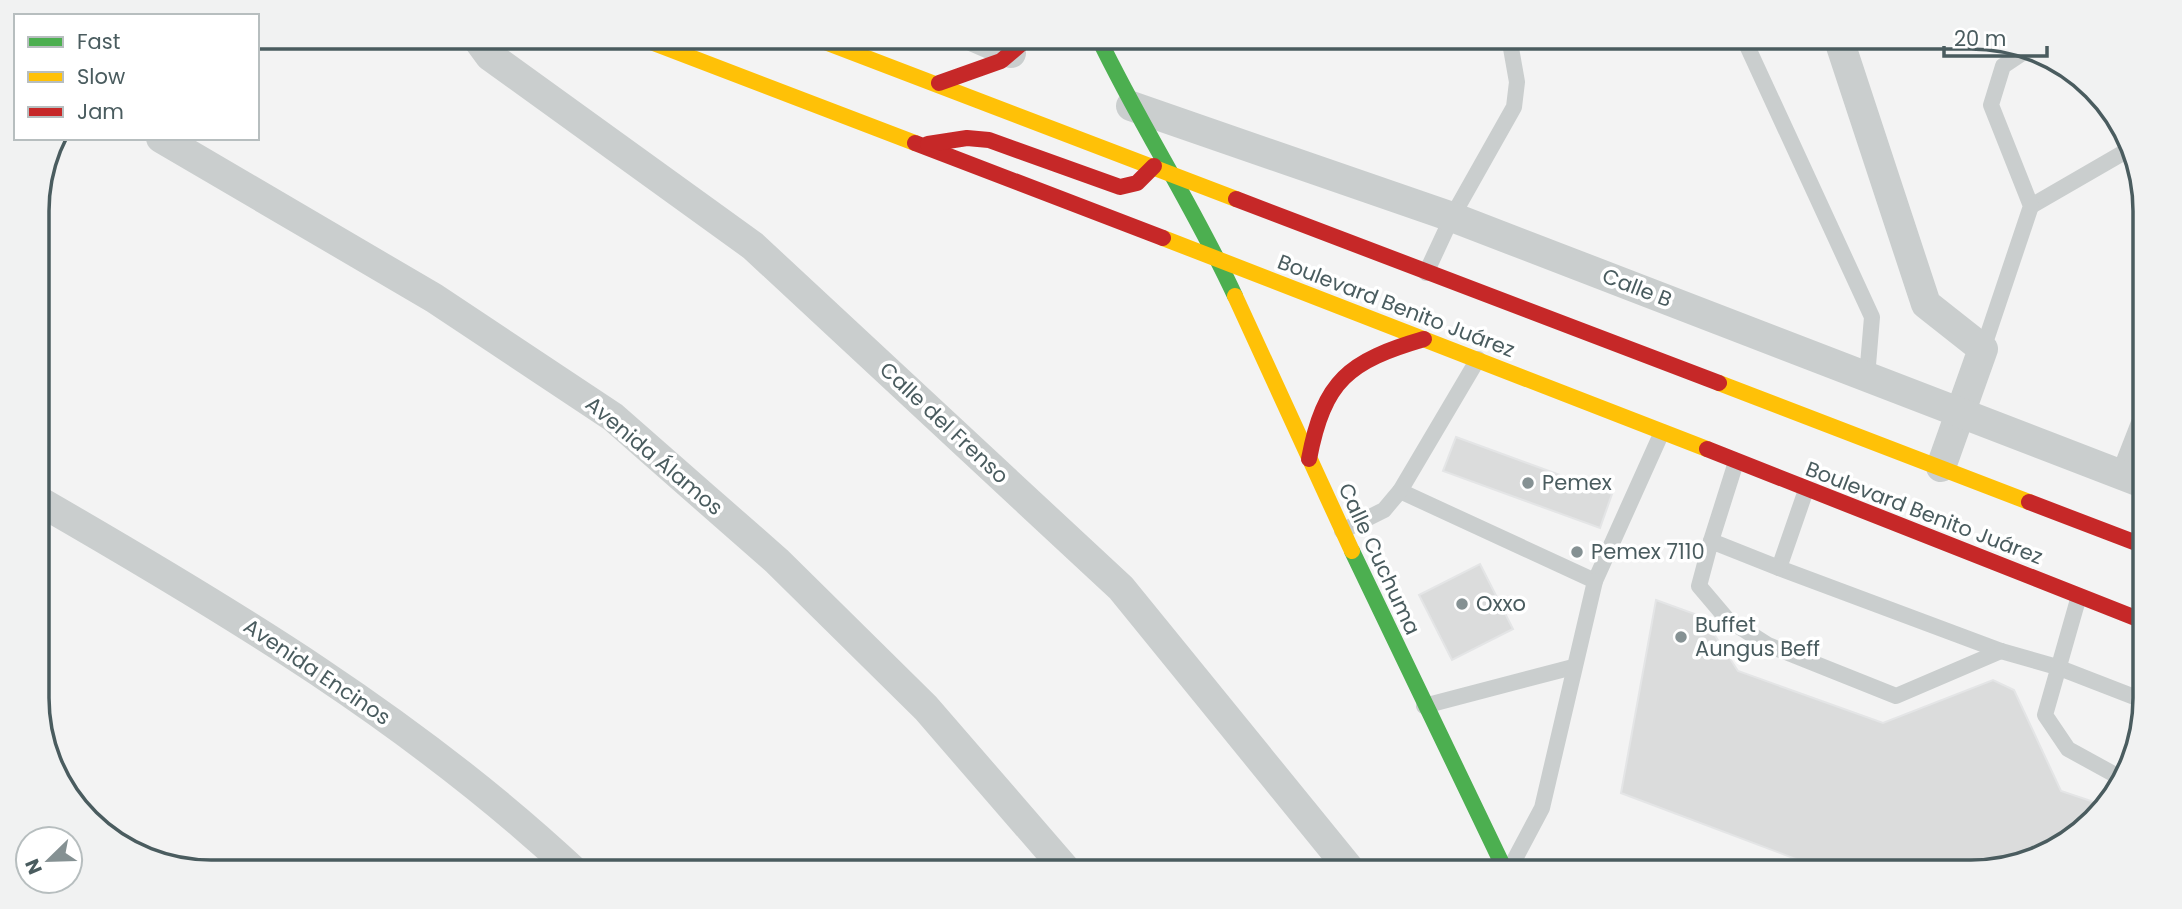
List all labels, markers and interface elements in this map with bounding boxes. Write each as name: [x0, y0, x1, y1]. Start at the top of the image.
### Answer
legend: [14, 14, 259, 140]
scale bar: [1944, 14, 2047, 58]
text: 20 m: [1954, 24, 2007, 53]
text: Fast: [77, 27, 120, 56]
text: Slow: [77, 62, 125, 91]
text: Jam: [77, 97, 124, 126]
street label: Boulevard Benito Juárez: [1273, 247, 1519, 364]
street label: Calle B: [1598, 261, 1676, 314]
street label: Calle del Frenso: [874, 355, 1015, 490]
street label: Avenida Álamos: [579, 390, 729, 522]
street label: Boulevard Benito Juárez: [1801, 454, 2047, 571]
place label: Pemex: [1542, 468, 1612, 497]
marker: Pemex: [1520, 475, 1536, 491]
street label: Calle Cuchuma: [1332, 478, 1427, 639]
place label: Pemex 7110: [1591, 537, 1705, 566]
marker: Pemex 7110: [1569, 544, 1585, 560]
place label: Oxxo: [1476, 589, 1526, 618]
marker: Oxxo: [1454, 596, 1470, 612]
place label: Buffet Aungus Beff: [1695, 610, 1820, 663]
street label: Avenida Encinos: [238, 612, 396, 732]
marker: Buffet Aungus Beff: [1673, 629, 1689, 645]
north arrow: [14, 825, 84, 895]
text: N: [19, 855, 49, 878]

